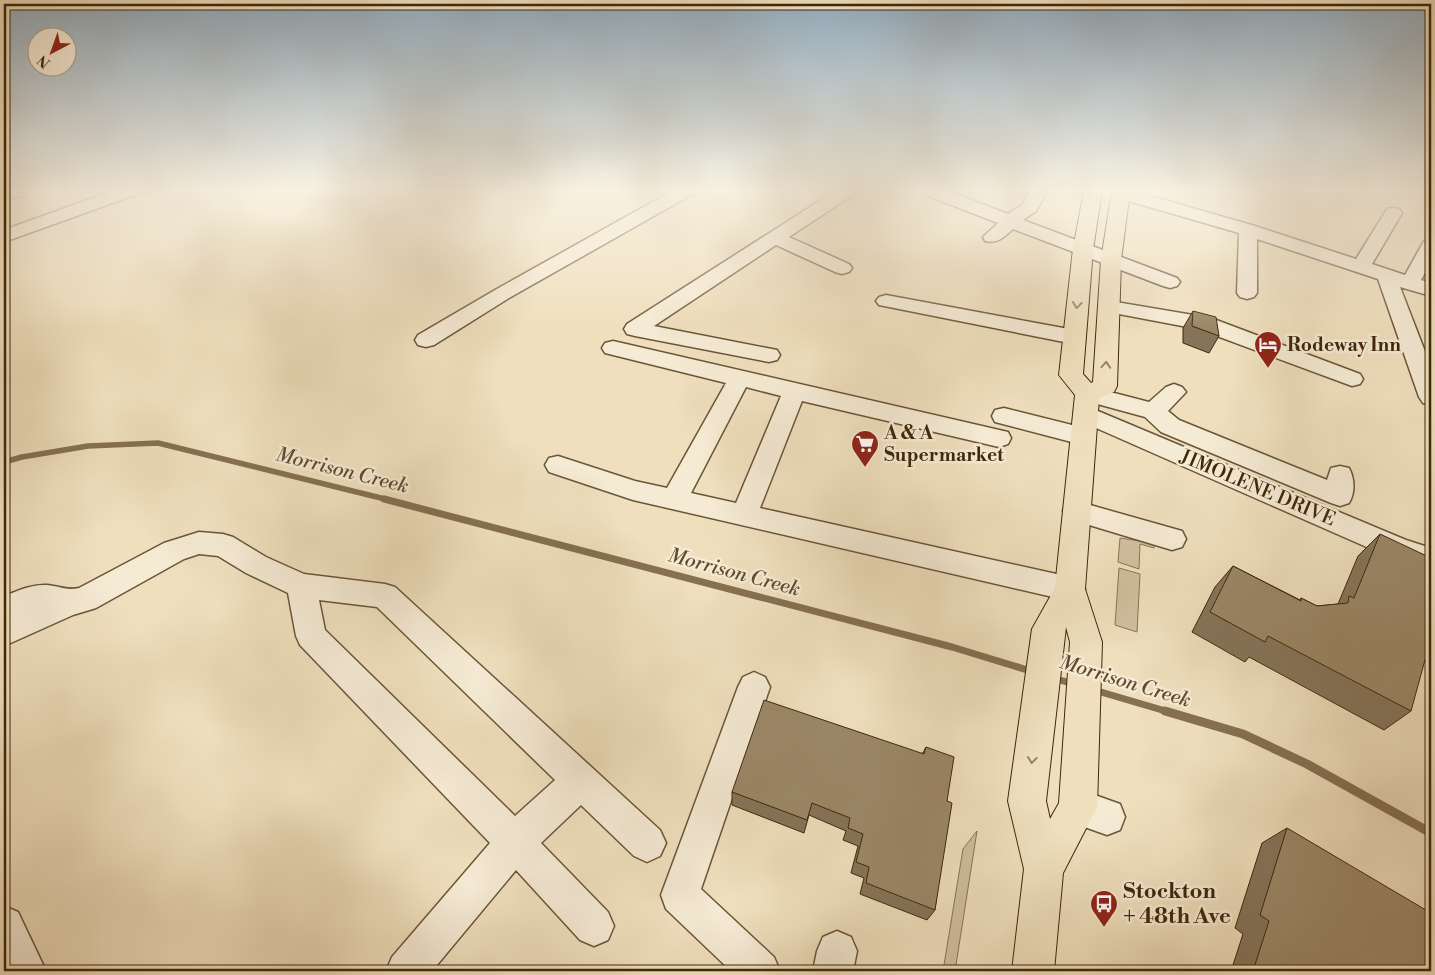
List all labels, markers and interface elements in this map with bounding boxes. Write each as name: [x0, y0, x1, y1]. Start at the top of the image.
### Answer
north arrow: [28, 28, 78, 78]
text: N: [34, 51, 54, 71]
one-way arrow: [1071, 302, 1082, 310]
hotel icon: Rodeway Inn: [1253, 330, 1283, 369]
place label: Rodeway Inn: [1287, 333, 1401, 357]
one-way arrow: [1100, 361, 1111, 369]
place label: A & A Supermarket: [883, 421, 1004, 467]
supermarket icon: A & A Supermarket: [850, 429, 880, 468]
water label: Morrison Creek: [273, 442, 411, 500]
street label: JIMOLENE DRIVE: [1176, 444, 1339, 532]
water label: Morrison Creek: [665, 543, 803, 603]
water label: Morrison Creek: [1056, 650, 1194, 714]
one-way arrow: [1027, 756, 1038, 764]
place label: Stockton + 48th Ave: [1123, 878, 1231, 930]
bus stop icon: Stockton + 48th Ave: [1089, 889, 1119, 928]

